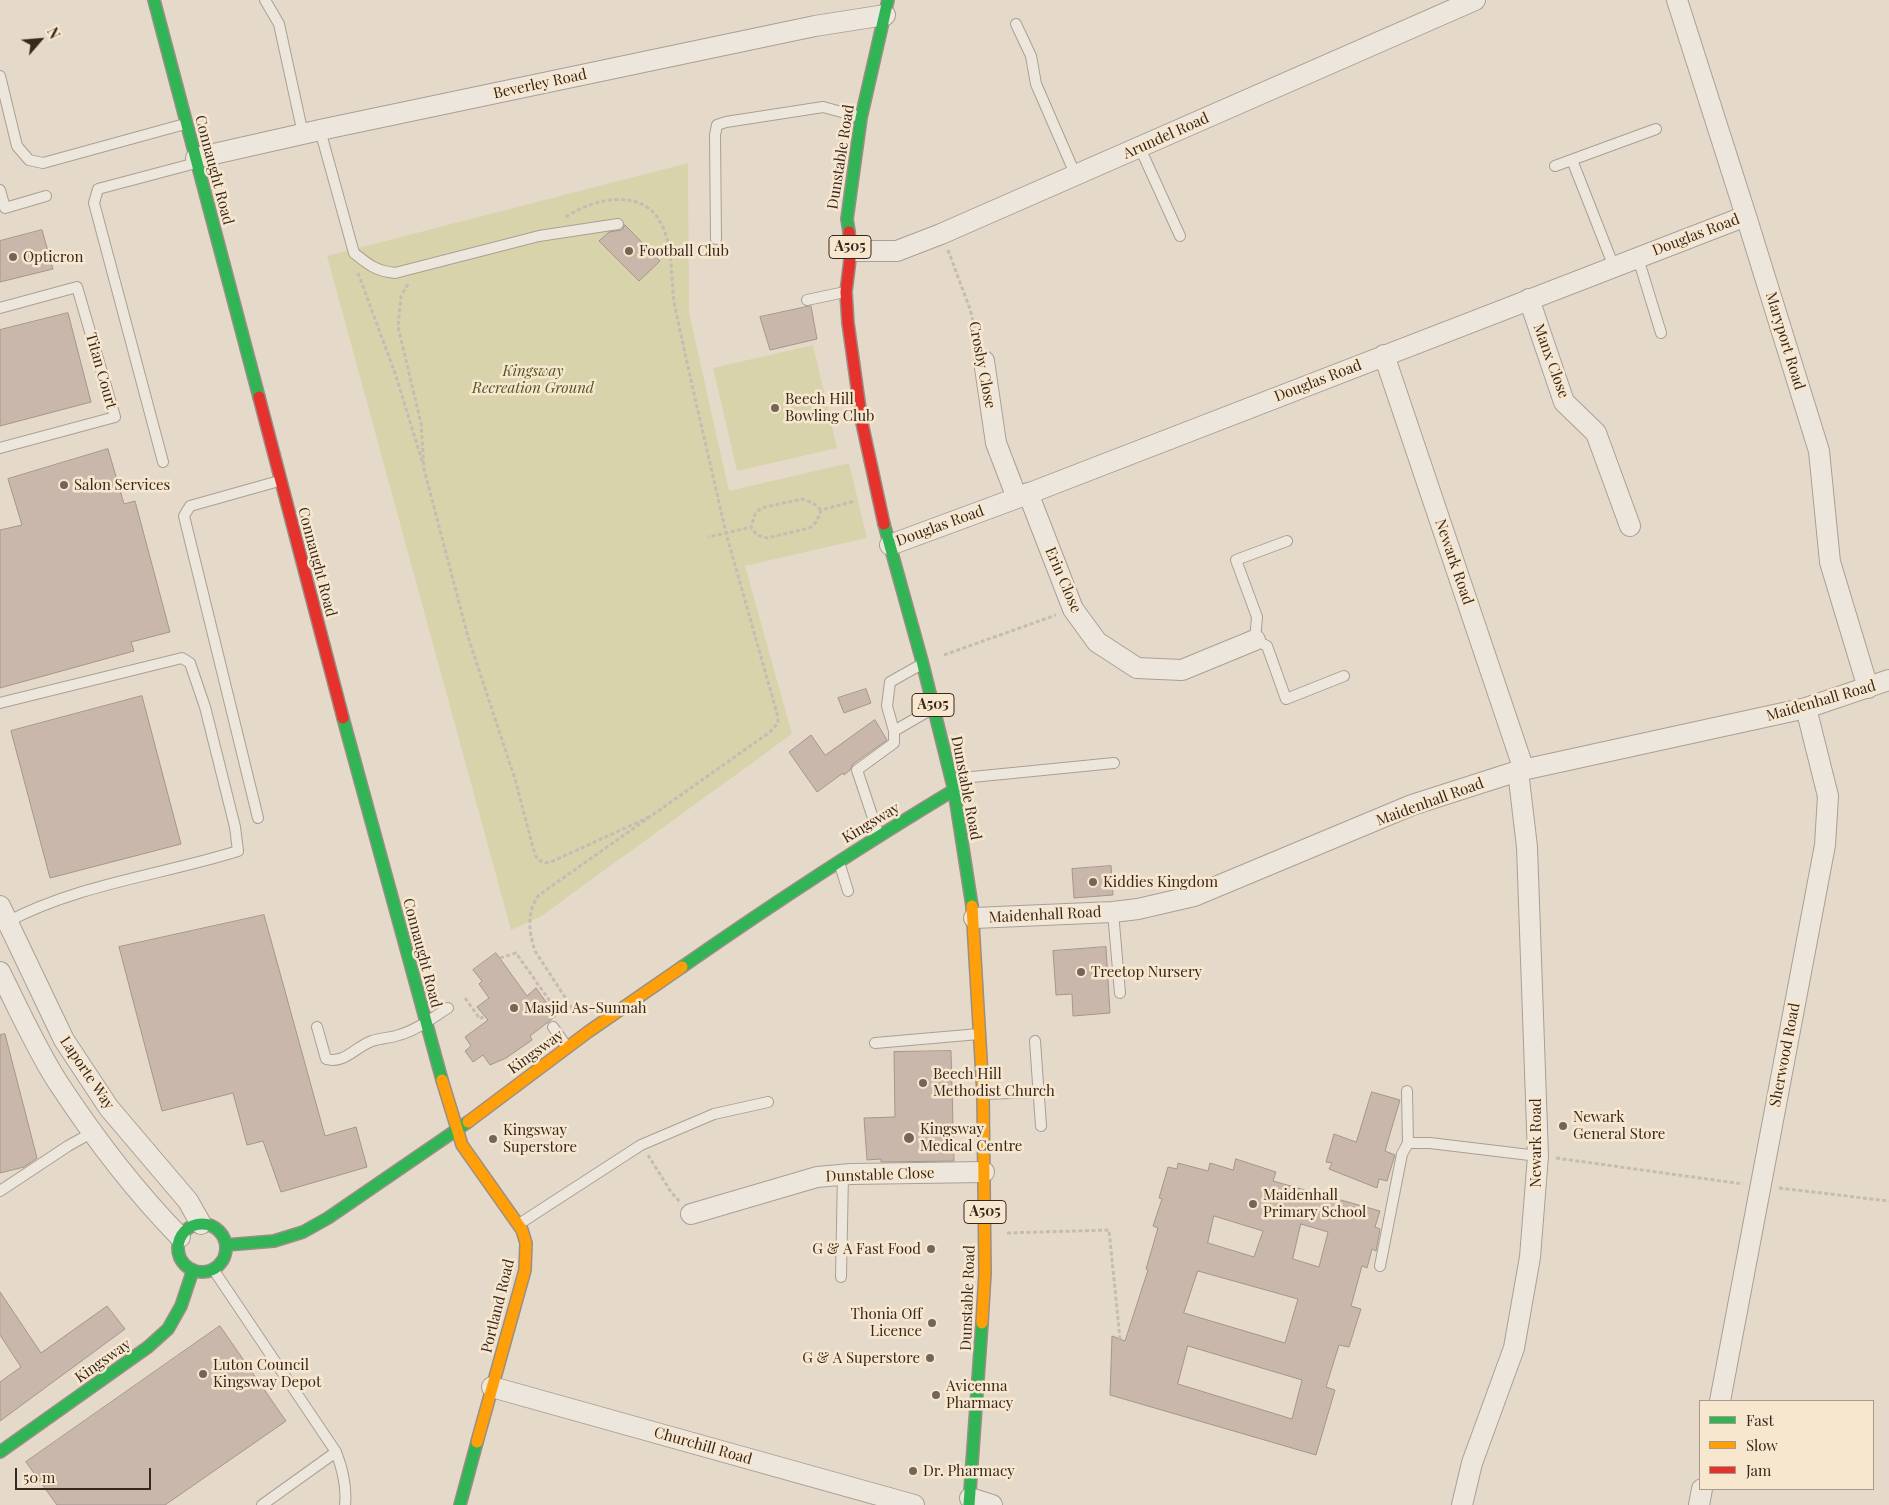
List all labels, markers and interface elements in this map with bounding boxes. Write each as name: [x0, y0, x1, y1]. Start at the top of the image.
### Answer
north arrow: [15, 15, 65, 65]
text: N: [43, 24, 65, 42]
street label: Beverley Road: [492, 65, 588, 103]
street label: Dunstable Road: [824, 103, 858, 211]
street label: Arundel Road: [1120, 109, 1212, 163]
street label: Connaught Road: [191, 113, 237, 227]
street label: Douglas Road: [1650, 210, 1742, 260]
road number: A505: [829, 236, 871, 258]
place label: Football Club: [639, 242, 729, 260]
marker: Football Club: [623, 245, 635, 257]
place label: Opticron: [23, 248, 83, 266]
marker: Opticron: [7, 251, 19, 263]
street label: Maryport Road: [1762, 290, 1808, 392]
street label: Crosby Close: [965, 320, 999, 410]
street label: Manx Close: [1529, 321, 1573, 401]
street label: Titan Court: [82, 331, 120, 411]
street label: Douglas Road: [1272, 356, 1364, 406]
park label: Kingsway Recreation Ground: [472, 362, 594, 397]
place label: Beech Hill Bowling Club: [785, 390, 875, 425]
marker: Beech Hill Bowling Club: [769, 402, 781, 414]
place label: Salon Services: [74, 476, 170, 494]
marker: Salon Services: [58, 479, 70, 491]
street label: Douglas Road: [894, 502, 986, 550]
street label: Connaught Road: [294, 505, 340, 619]
street label: Newark Road: [1431, 517, 1477, 607]
street label: Erin Close: [1041, 544, 1085, 616]
street label: Maidenhall Road: [1764, 677, 1878, 725]
road number: A505: [912, 694, 954, 716]
street label: Dunstable Road: [947, 734, 985, 842]
street label: Maidenhall Road: [1374, 774, 1486, 830]
street label: Kingsway: [839, 799, 903, 847]
place label: Kiddies Kingdom: [1103, 873, 1218, 891]
marker: Kiddies Kingdom: [1087, 876, 1099, 888]
street label: Connaught Road: [399, 896, 445, 1010]
street label: Maidenhall Road: [988, 903, 1102, 927]
place label: Treetop Nursery: [1091, 963, 1202, 981]
marker: Treetop Nursery: [1075, 966, 1087, 978]
place label: Masjid As-Sunnah: [524, 999, 647, 1017]
street label: Sherwood Road: [1766, 1001, 1804, 1109]
marker: Masjid As-Sunnah: [508, 1002, 520, 1014]
street label: Kingsway: [505, 1026, 567, 1078]
street label: Laporte Way: [56, 1033, 118, 1113]
place label: Beech Hill Methodist Church: [933, 1065, 1055, 1100]
marker: Beech Hill Methodist Church: [917, 1077, 929, 1089]
street label: Newark Road: [1527, 1098, 1545, 1188]
place label: Newark General Store: [1573, 1108, 1665, 1143]
place label: Kingsway Medical Centre: [920, 1120, 1022, 1155]
marker: Newark General Store: [1557, 1120, 1569, 1132]
place label: Kingsway Superstore: [503, 1121, 577, 1156]
marker: Kingsway Medical Centre: [902, 1131, 916, 1145]
marker: Kingsway Superstore: [487, 1133, 499, 1145]
street label: Dunstable Close: [825, 1164, 935, 1186]
place label: Maidenhall Primary School: [1263, 1186, 1366, 1221]
marker: Maidenhall Primary School: [1247, 1198, 1259, 1210]
road number: A505: [964, 1200, 1006, 1224]
place label: G & A Fast Food: [812, 1240, 921, 1258]
marker: G & A Fast Food: [925, 1243, 937, 1255]
street label: Dunstable Road: [957, 1245, 979, 1351]
street label: Portland Road: [478, 1257, 518, 1355]
place label: Thonia Off Licence: [850, 1305, 922, 1340]
marker: Thonia Off Licence: [926, 1317, 938, 1329]
street label: Kingsway: [72, 1335, 134, 1387]
place label: G & A Superstore: [802, 1349, 920, 1367]
marker: G & A Superstore: [924, 1352, 936, 1364]
place label: Luton Council Kingsway Depot: [213, 1356, 321, 1391]
marker: Luton Council Kingsway Depot: [197, 1368, 209, 1380]
place label: Avicenna Pharmacy: [946, 1377, 1013, 1412]
marker: Avicenna Pharmacy: [930, 1389, 942, 1401]
legend: [1699, 1400, 1874, 1490]
text: Fast: [1746, 1410, 1774, 1430]
street label: Churchill Road: [652, 1423, 754, 1469]
text: Slow: [1746, 1435, 1778, 1455]
scale bar: [18, 1458, 154, 1490]
text: Jam: [1746, 1460, 1771, 1480]
place label: Dr. Pharmacy: [923, 1462, 1015, 1480]
marker: Dr. Pharmacy: [907, 1465, 919, 1477]
text: 50 m: [23, 1467, 55, 1487]

